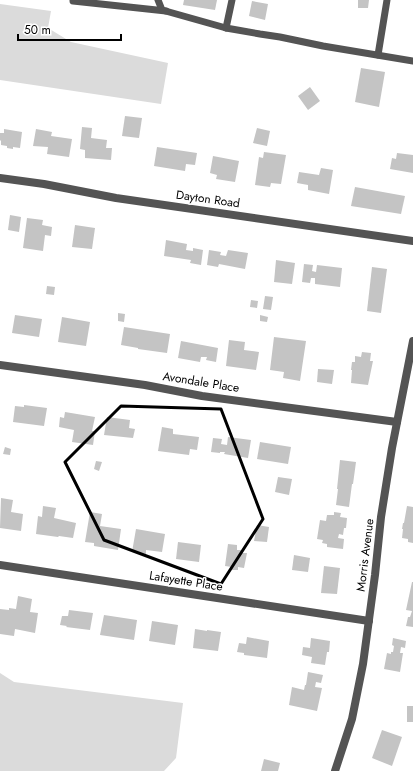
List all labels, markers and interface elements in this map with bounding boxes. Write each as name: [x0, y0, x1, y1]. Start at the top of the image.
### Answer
scale bar: [18, 16, 121, 42]
text: 50 m: [24, 21, 51, 39]
street label: Dayton Road: [175, 186, 241, 212]
street label: Avondale Place: [161, 367, 241, 397]
street label: Morris Avenue: [352, 517, 378, 593]
street label: Lafayette Place: [148, 566, 224, 596]

